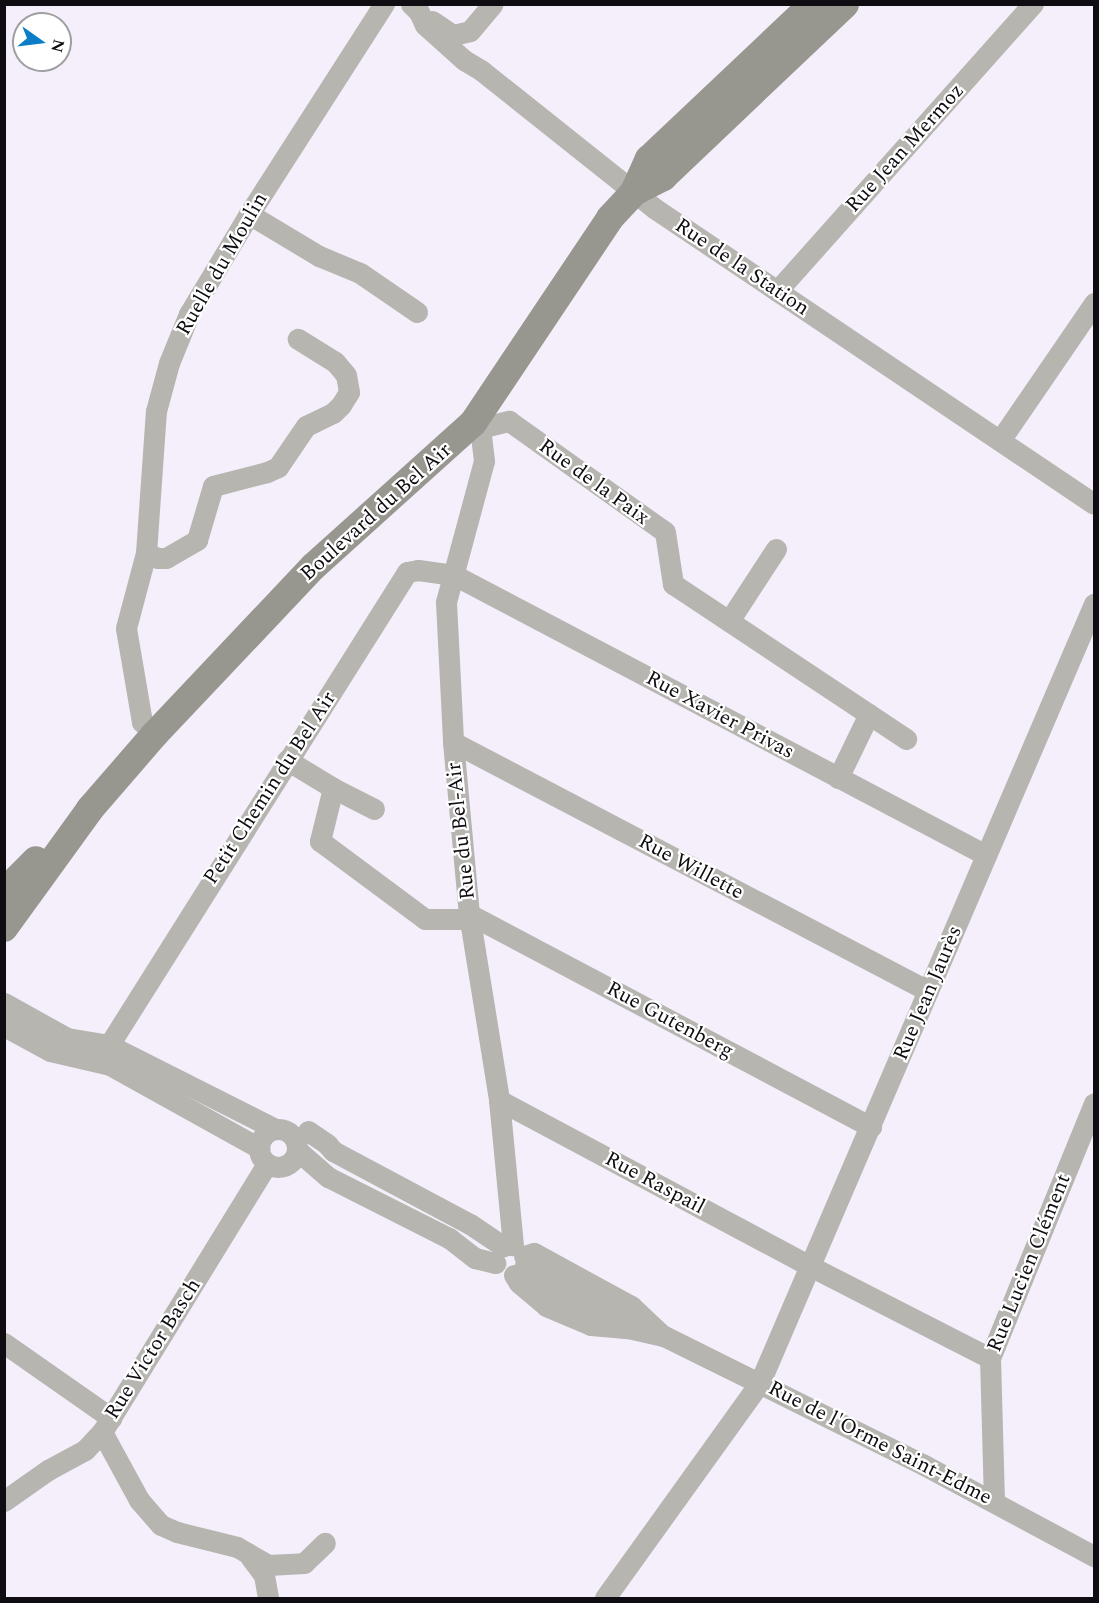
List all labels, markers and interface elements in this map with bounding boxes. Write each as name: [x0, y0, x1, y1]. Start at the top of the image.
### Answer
north arrow: [12, 12, 72, 72]
text: N: [44, 37, 71, 55]
street label: Rue Jean Mermoz: [840, 78, 970, 218]
street label: Ruelle du Moulin: [171, 188, 273, 340]
street label: Rue de la Station: [670, 213, 814, 321]
street label: Rue de la Paix: [534, 434, 654, 530]
street label: Boulevard du Bel Air: [295, 438, 457, 586]
street label: Rue Xavier Privas: [642, 665, 798, 765]
street label: Petit Chemin du Bel Air: [198, 687, 342, 889]
street label: Rue du Bel-Air: [441, 761, 481, 901]
street label: Rue Willette: [634, 829, 748, 905]
street label: Rue Jean Jaurès: [888, 922, 968, 1064]
street label: Rue Gutenberg: [602, 976, 738, 1064]
street label: Rue Raspail: [601, 1146, 709, 1220]
street label: Rue Lucien Clément: [982, 1170, 1076, 1356]
street label: Rue Victor Basch: [100, 1274, 206, 1424]
street label: Rue de l'Orme Saint-Edme: [764, 1376, 996, 1510]

